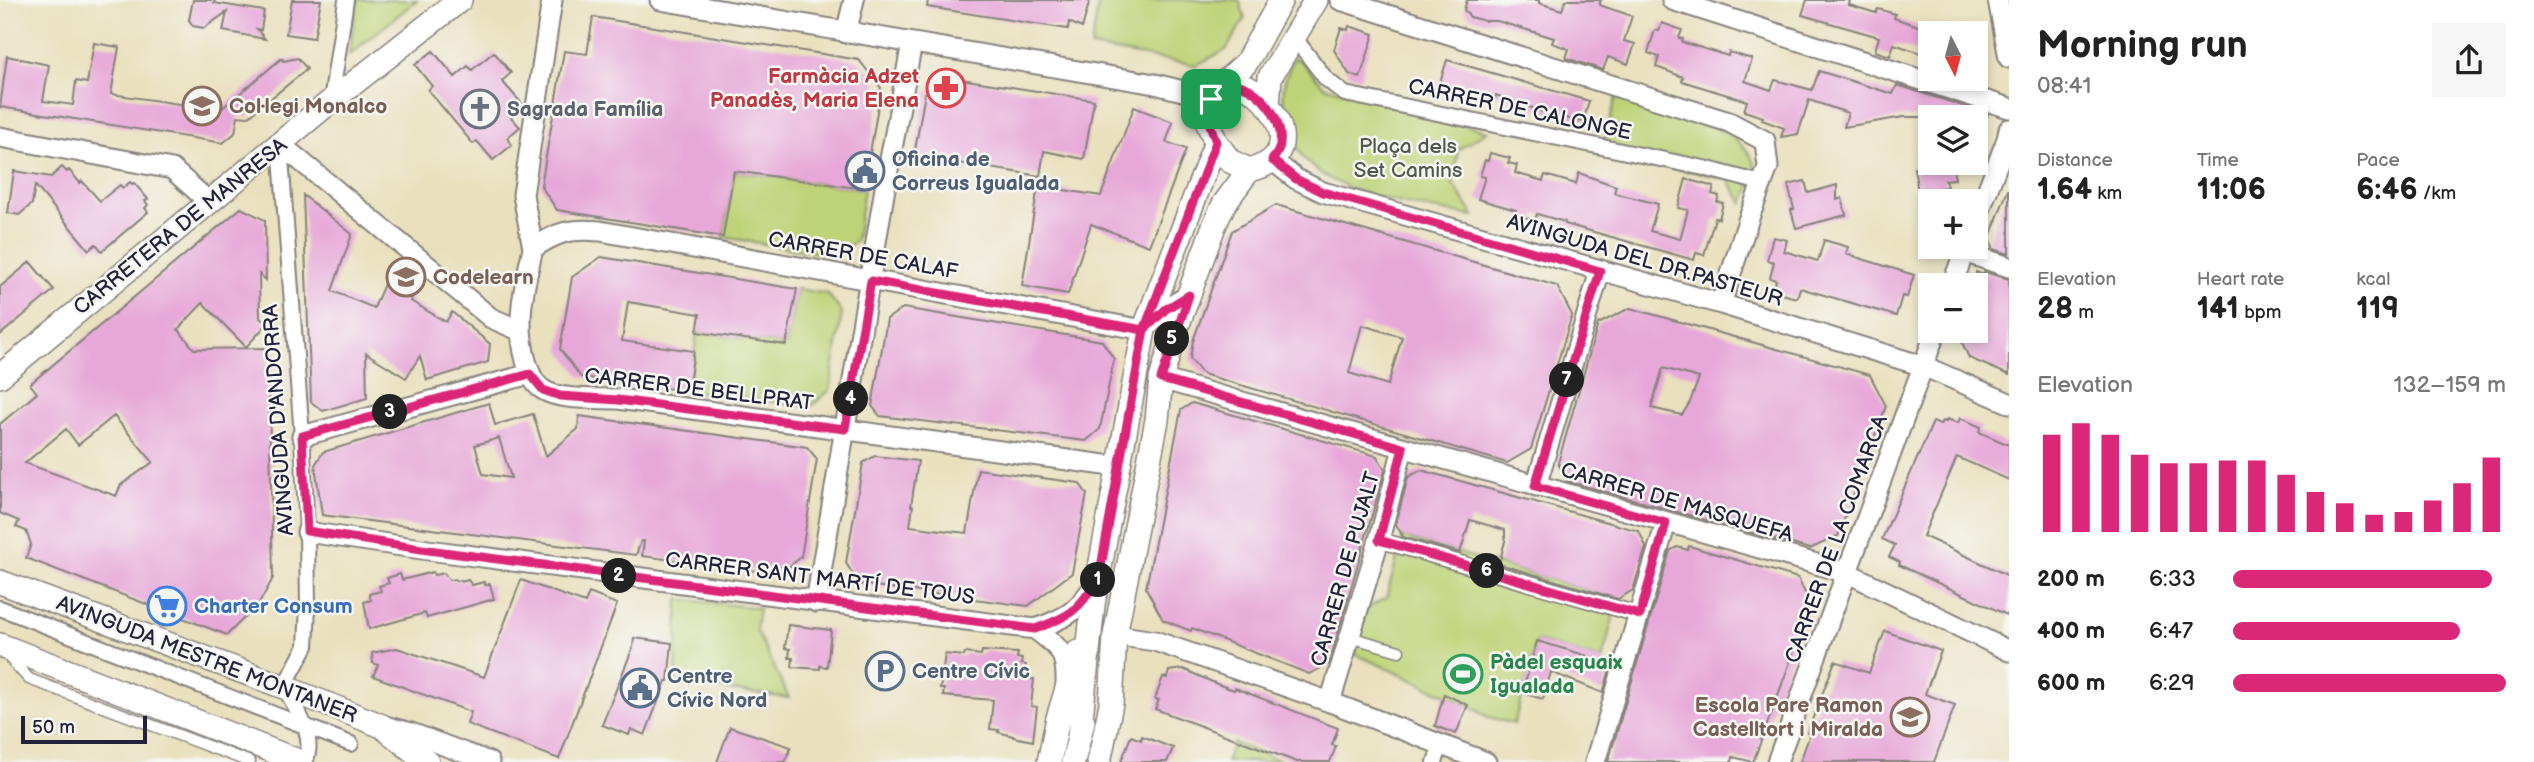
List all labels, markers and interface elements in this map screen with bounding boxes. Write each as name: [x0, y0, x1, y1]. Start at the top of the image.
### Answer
north arrow: [1918, 21, 1988, 91]
map controls: [1918, 21, 1988, 343]
text: Morning run: [2037, 23, 2248, 68]
button: share: [2432, 23, 2506, 97]
place label: Farmàcia Adzet Panadès, Maria Elena: [710, 64, 919, 113]
pharmacy icon: Farmàcia Adzet Panadès, Maria Elena: [925, 67, 967, 109]
pin: [1181, 69, 1241, 129]
text: 08:41: [2037, 72, 2092, 100]
street label: CARRER DE CALONGE: [1406, 74, 1634, 145]
icon: arrive: [1192, 80, 1230, 118]
school or university icon: Col·legi Monalco: [181, 85, 223, 127]
church icon: Sagrada Família: [459, 88, 501, 130]
place label: Col·legi Monalco: [229, 94, 387, 119]
place label: Sagrada Família: [507, 97, 663, 122]
button: layers: [1918, 105, 1988, 175]
street label: CARRETERA DE MANRESA: [69, 132, 292, 320]
park label: Plaça dels Set Camins: [1354, 134, 1462, 183]
place label: Oficina de Correus Igualada: [892, 147, 1060, 196]
text: Distance: [2037, 149, 2113, 172]
text: Time: [2197, 149, 2239, 172]
text: Pace: [2356, 149, 2400, 172]
public building icon: Oficina de Correus Igualada: [844, 150, 886, 192]
text: 1.64: [2037, 172, 2092, 208]
text: 11:06: [2197, 172, 2266, 208]
text: 6:46: [2356, 172, 2418, 208]
text: km: [2092, 182, 2122, 205]
text: /km: [2418, 182, 2456, 205]
button: +: [1918, 189, 1988, 259]
street label: AVINGUDA DEL DR.PASTEUR: [1504, 209, 1786, 312]
street label: CARRER DE CALAF: [766, 227, 960, 285]
school or university icon: Codelearn: [385, 256, 427, 298]
place label: Codelearn: [433, 265, 534, 290]
text: Elevation: [2037, 268, 2116, 291]
text: Heart rate: [2197, 268, 2284, 291]
text: kcal: [2356, 268, 2390, 291]
button: −: [1918, 273, 1988, 343]
text: 28: [2037, 291, 2073, 327]
text: 141: [2197, 291, 2239, 327]
text: 119: [2356, 291, 2399, 327]
text: m: [2073, 301, 2094, 324]
text: bpm: [2239, 301, 2282, 324]
street label: AVINGUDA D'ANDORRA: [258, 303, 299, 536]
pin: 5: [1154, 322, 1190, 356]
text: 5: [1166, 327, 1177, 350]
pin: 7: [1550, 362, 1584, 398]
street label: CARRER DE BELLPRAT: [583, 363, 815, 416]
text: 7: [1561, 368, 1572, 391]
text: Elevation: [2037, 371, 2133, 399]
text: 132–159 m: [2394, 371, 2506, 399]
pin: 4: [834, 382, 868, 416]
text: 4: [845, 387, 856, 410]
pin: 3: [372, 394, 408, 430]
text: 3: [384, 400, 395, 423]
street label: CARRER DE LA COMARCA: [1780, 412, 1893, 667]
street label: CARRER DE MASQUEFA: [1558, 457, 1796, 548]
street label: CARRER DE PUJALT: [1306, 469, 1385, 669]
street label: CARRER SANT MARTÍ DE TOUS: [664, 547, 976, 610]
pin: 6: [1470, 554, 1504, 588]
pin: 2: [602, 558, 636, 594]
text: 6: [1481, 559, 1492, 582]
pin: 1: [1080, 562, 1116, 598]
text: 2: [613, 564, 624, 587]
text: 200 m: [2037, 565, 2105, 593]
text: 6:33: [2149, 565, 2196, 593]
text: 1: [1094, 568, 1102, 591]
supermarket icon: Charter Consum: [146, 585, 188, 627]
street label: AVINGUDA MESTRE MONTANER: [53, 591, 361, 728]
place label: Charter Consum: [194, 594, 353, 619]
text: 400 m: [2037, 617, 2105, 645]
text: 6:47: [2149, 617, 2193, 645]
parking icon: Centre Cívic: [864, 650, 906, 692]
place label: Pàdel esquaix Igualada: [1490, 650, 1623, 699]
sports icon: Pàdel esquaix Igualada: [1442, 653, 1484, 695]
place label: Centre Cívic: [912, 659, 1030, 684]
place label: Centre Cívic Nord: [667, 664, 767, 713]
public building icon: Centre Cívic Nord: [619, 667, 661, 709]
text: 600 m: [2037, 669, 2105, 697]
text: 6:29: [2149, 669, 2195, 697]
place label: Escola Pare Ramon Castelltort i Miralda: [1693, 693, 1883, 742]
school or university icon: Escola Pare Ramon Castelltort i Miralda: [1889, 696, 1931, 738]
scale bar: [21, 713, 147, 745]
text: 50 m: [32, 716, 75, 739]

